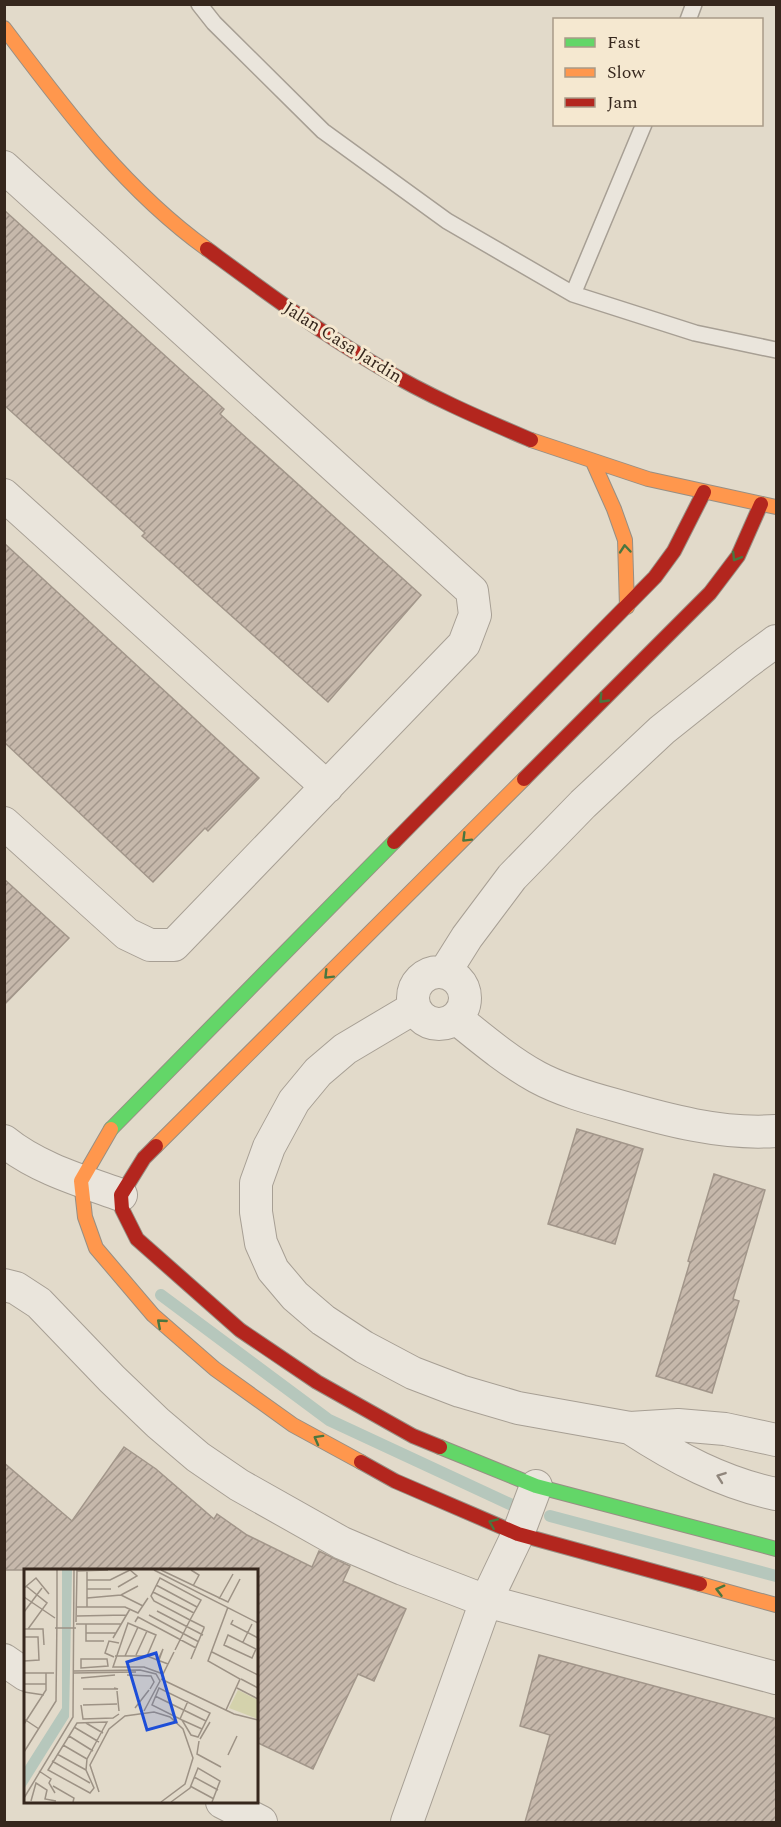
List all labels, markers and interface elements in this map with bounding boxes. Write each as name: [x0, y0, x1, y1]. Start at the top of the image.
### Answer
legend: [553, 18, 763, 126]
text: Fast: [607, 29, 640, 56]
text: Slow: [607, 59, 646, 86]
text: Jam: [607, 89, 638, 116]
street label: Jalan Casa Jardin: [278, 295, 407, 390]
one-way arrow: [619, 544, 632, 554]
one-way arrow: [731, 551, 743, 561]
one-way arrow: [599, 692, 610, 702]
one-way arrow: [462, 831, 473, 841]
one-way arrow: [324, 968, 335, 979]
one-way arrow: [157, 1319, 168, 1330]
one-way arrow: [313, 1435, 324, 1446]
one-way arrow: [716, 1472, 726, 1485]
one-way arrow: [488, 1519, 499, 1531]
inset map: [24, 1569, 258, 1803]
one-way arrow: [715, 1585, 726, 1597]

